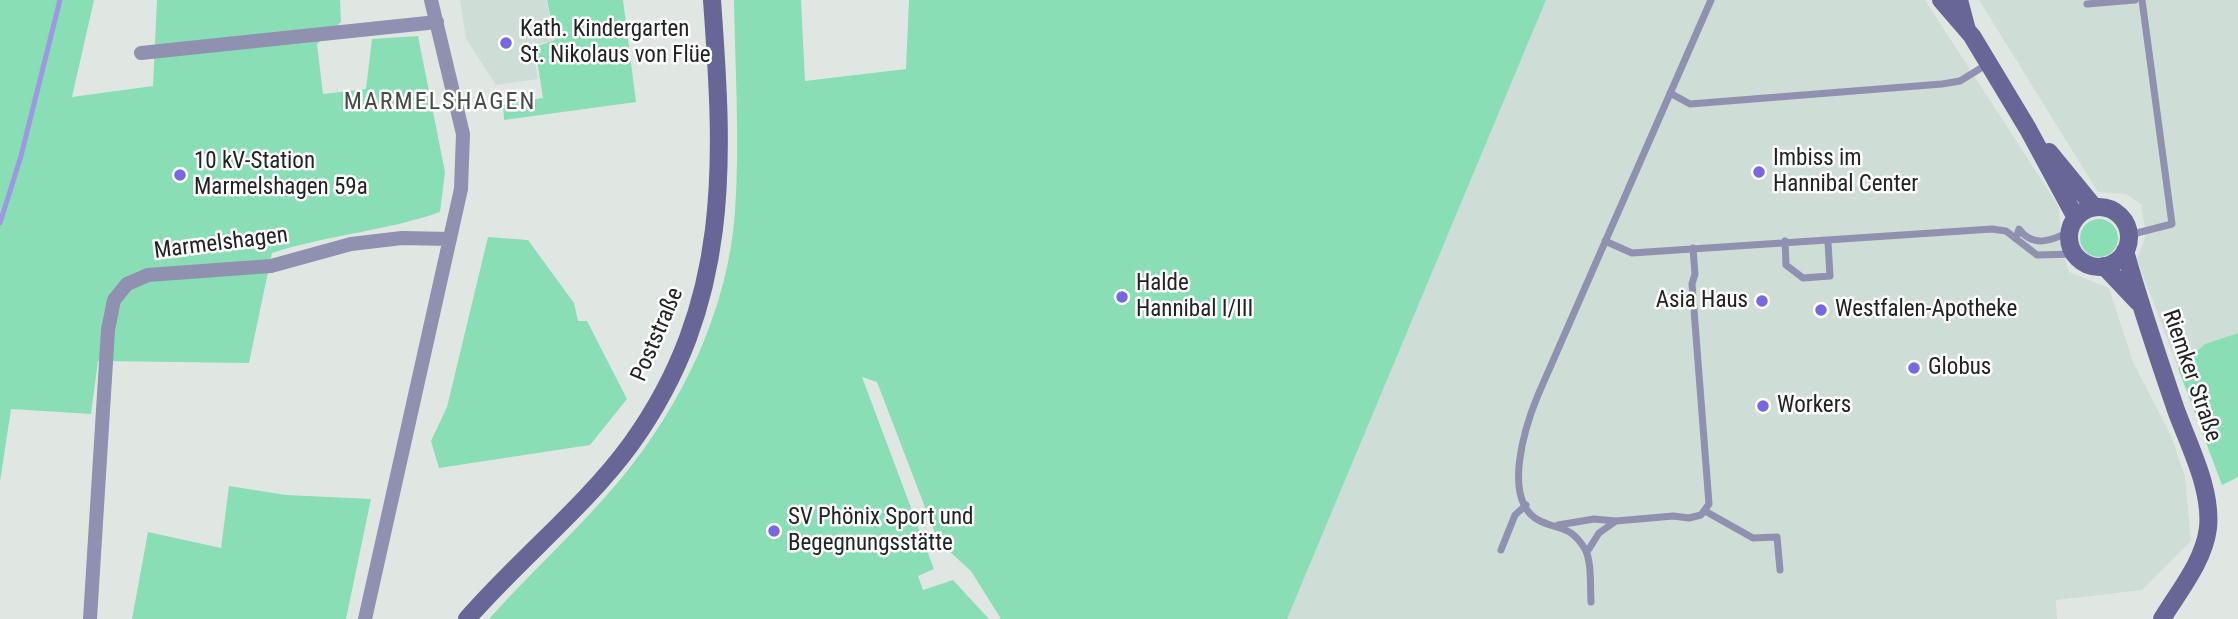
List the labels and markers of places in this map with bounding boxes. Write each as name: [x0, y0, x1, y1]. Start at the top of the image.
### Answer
place label: Kath. Kindergarten St. Nikolaus von Flüe: [520, 16, 711, 70]
marker: Kath. Kindergarten St. Nikolaus von Flüe: [498, 35, 514, 51]
place label: Imbiss im Hannibal Center: [1773, 145, 1918, 199]
place label: 10 kV-Station Marmelshagen 59a: [194, 148, 368, 202]
marker: Imbiss im Hannibal Center: [1751, 164, 1767, 180]
marker: 10 kV-Station Marmelshagen 59a: [172, 167, 188, 183]
place label: Halde Hannibal I/III: [1136, 270, 1253, 324]
place label: Asia Haus: [1656, 287, 1748, 315]
marker: Halde Hannibal I/III: [1114, 289, 1130, 305]
marker: Asia Haus: [1754, 293, 1770, 309]
place label: Westfalen-Apotheke: [1835, 296, 2017, 324]
marker: Westfalen-Apotheke: [1813, 302, 1829, 318]
place label: Globus: [1928, 354, 1991, 382]
marker: Globus: [1906, 360, 1922, 376]
place label: Workers: [1777, 392, 1851, 420]
marker: Workers: [1755, 398, 1771, 414]
place label: SV Phönix Sport und Begegnungsstätte: [788, 504, 973, 558]
marker: SV Phönix Sport und Begegnungsstätte: [766, 523, 782, 539]

